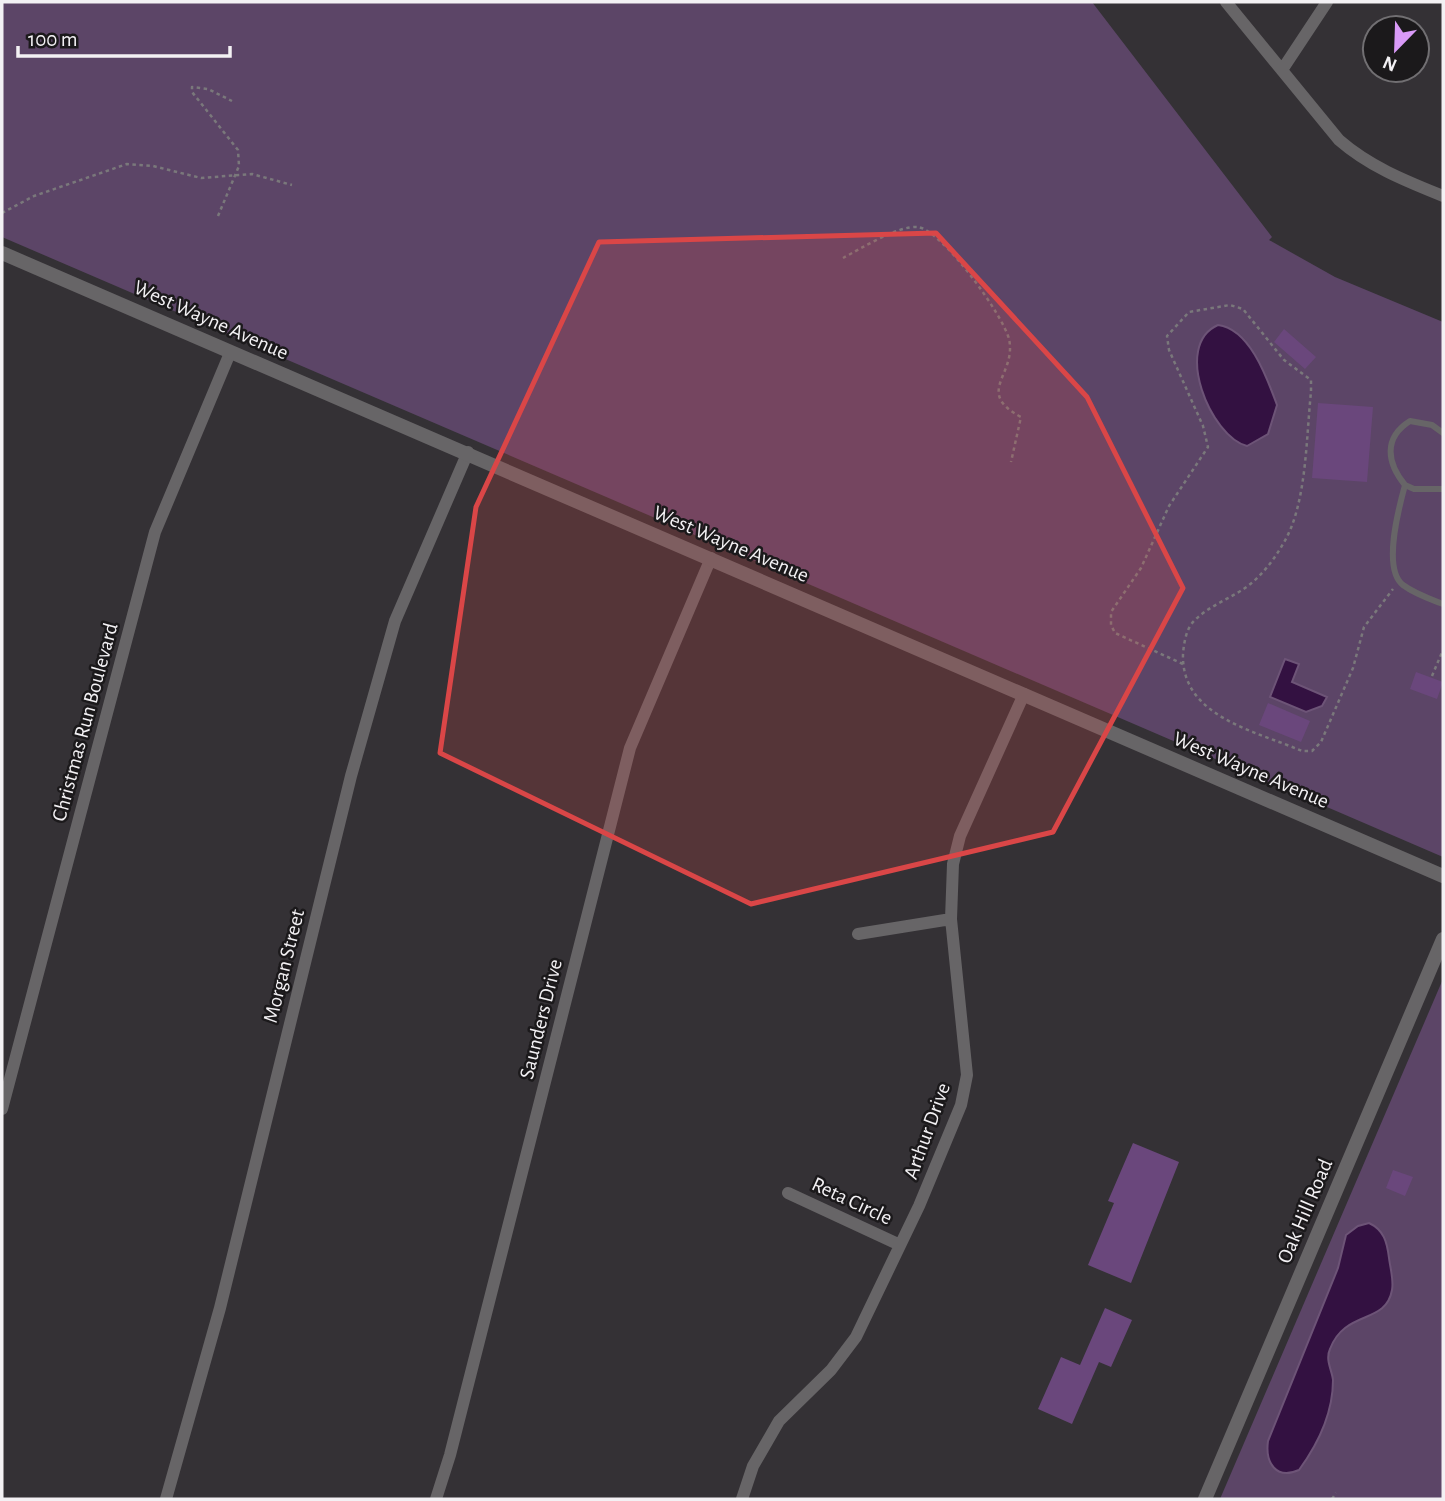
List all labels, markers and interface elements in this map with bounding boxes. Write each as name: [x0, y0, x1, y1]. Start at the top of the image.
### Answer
scale bar: [18, 14, 229, 58]
north arrow: [1361, 14, 1431, 84]
text: 100 m: [28, 29, 78, 50]
text: N: [1380, 52, 1400, 75]
street label: West Wayne Avenue: [131, 277, 291, 363]
street label: West Wayne Avenue: [650, 502, 812, 586]
street label: Christmas Run Boulevard: [48, 620, 122, 823]
street label: West Wayne Avenue: [1170, 728, 1332, 812]
street label: Morgan Street: [260, 907, 308, 1025]
street label: Saunders Drive: [516, 957, 566, 1081]
street label: Arthur Drive: [900, 1080, 954, 1182]
street label: Oak Hill Road: [1274, 1156, 1336, 1266]
street label: Reta Circle: [809, 1173, 895, 1229]

